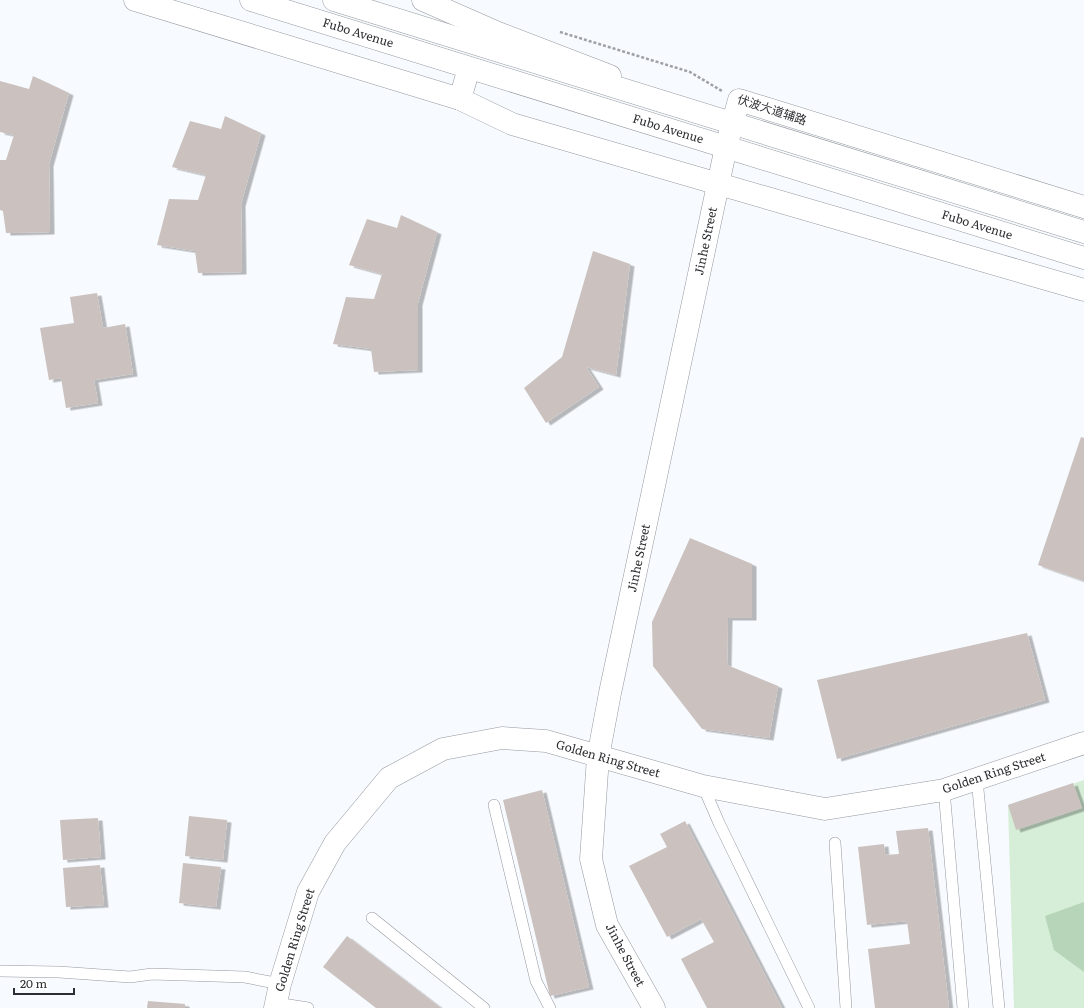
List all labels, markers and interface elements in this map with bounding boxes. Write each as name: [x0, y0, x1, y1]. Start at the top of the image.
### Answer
street label: Fubo Avenue: [321, 13, 396, 51]
street label: 伏波大道辅路: [735, 89, 809, 129]
street label: Fubo Avenue: [631, 109, 706, 147]
street label: Jinhe Street: [689, 205, 721, 277]
street label: Fubo Avenue: [940, 205, 1015, 243]
street label: Jinhe Street: [622, 522, 654, 594]
street label: Golden Ring Street: [554, 735, 663, 782]
street label: Golden Ring Street: [940, 747, 1048, 797]
street label: Golden Ring Street: [270, 886, 318, 994]
street label: Jinhe Street: [602, 920, 650, 990]
scale bar: [14, 970, 74, 996]
text: 20 m: [20, 974, 47, 992]

